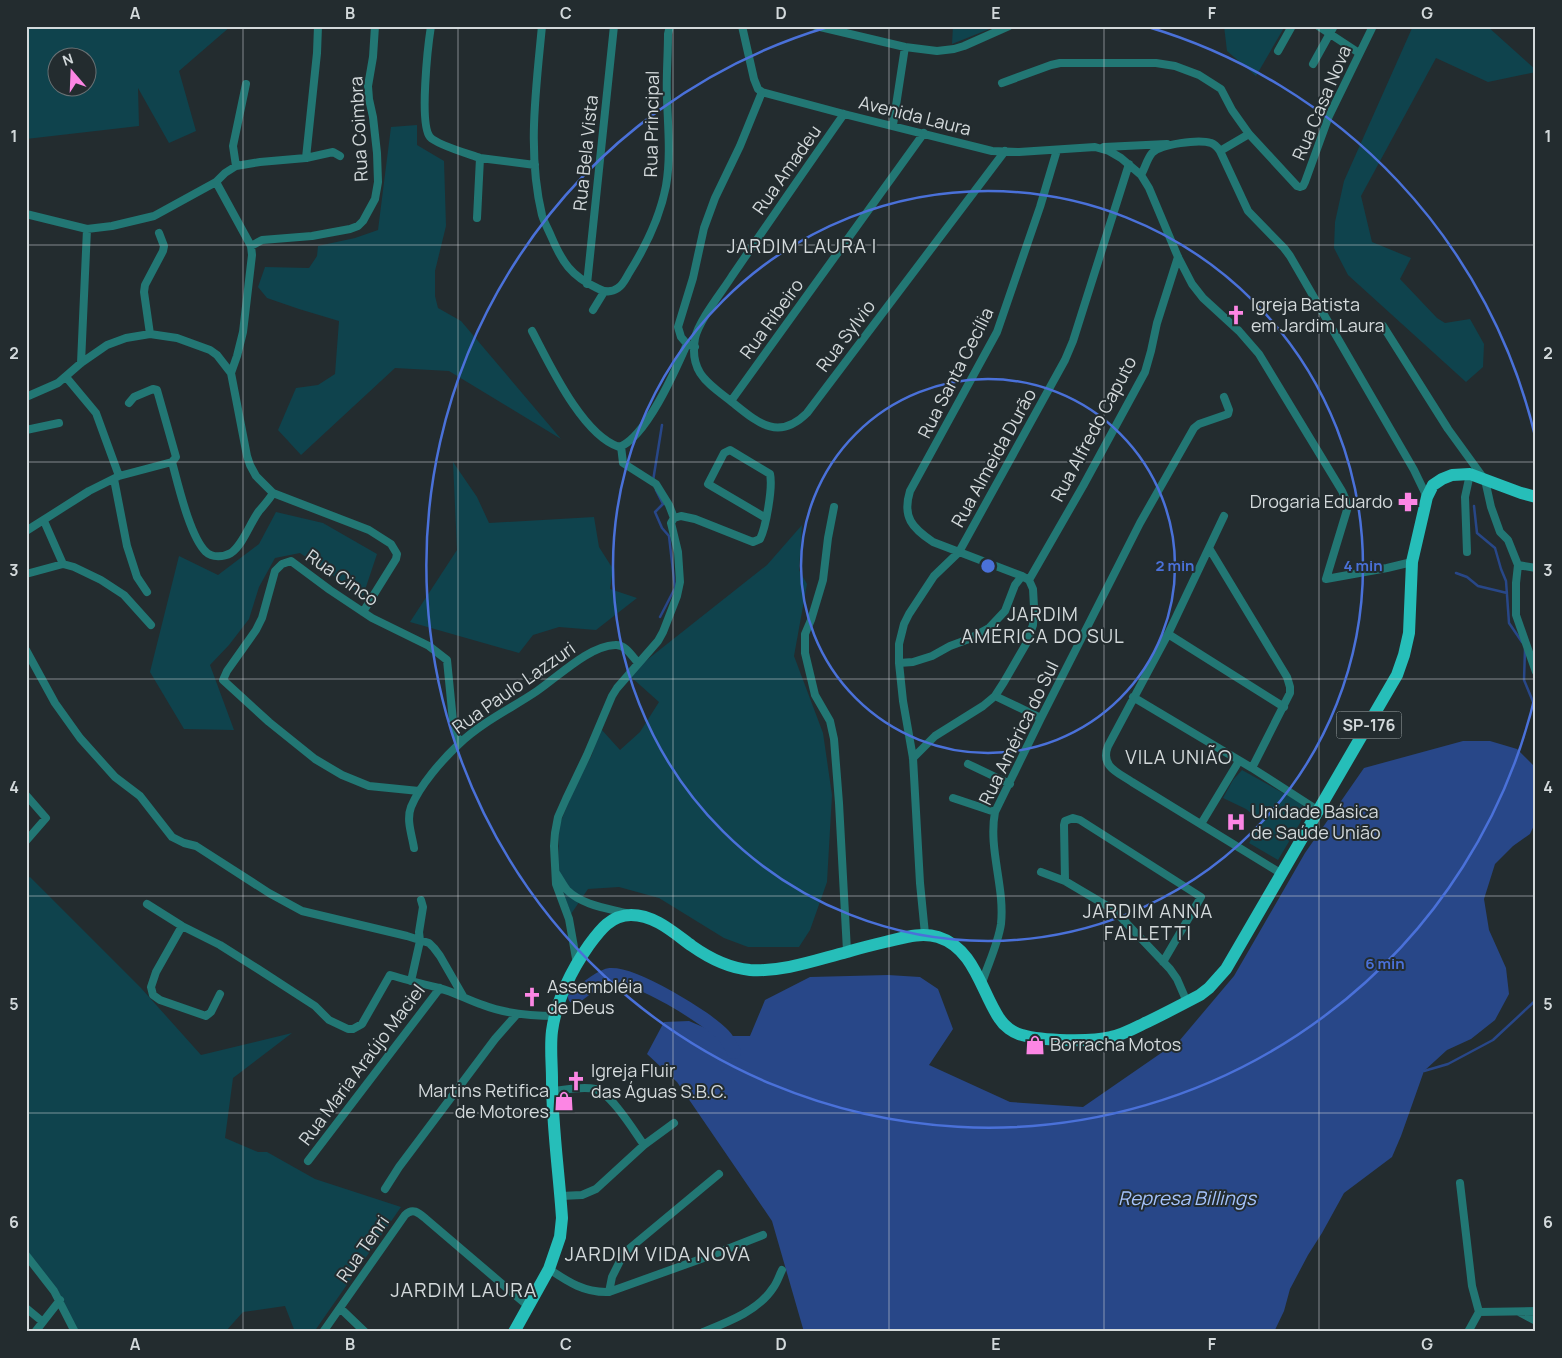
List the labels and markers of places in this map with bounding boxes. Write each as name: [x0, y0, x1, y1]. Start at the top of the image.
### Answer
place label: Igreja Batista em Jardim Laura: [1251, 292, 1385, 337]
church icon: Igreja Batista em Jardim Laura: [1225, 304, 1247, 326]
place label: Drogaria Eduardo: [1250, 489, 1393, 513]
pharmacy icon: Drogaria Eduardo: [1397, 491, 1419, 513]
centre of rings: [979, 557, 997, 575]
place label: Unidade Básica de Saúde União: [1251, 799, 1381, 844]
hospital icon: Unidade Básica de Saúde União: [1225, 811, 1247, 833]
place label: Assembléia de Deus: [547, 974, 642, 1019]
church icon: Assembléia de Deus: [521, 986, 543, 1008]
place label: Borracha Motos: [1050, 1032, 1181, 1056]
shop icon: Borracha Motos: [1024, 1034, 1046, 1056]
place label: Igreja Fluir das Águas S.B.C.: [591, 1058, 727, 1103]
church icon: Igreja Fluir das Águas S.B.C.: [565, 1070, 587, 1092]
place label: Martins Retifica de Motores: [418, 1078, 549, 1123]
shop icon: Martins Retifica de Motores: [553, 1090, 575, 1112]

